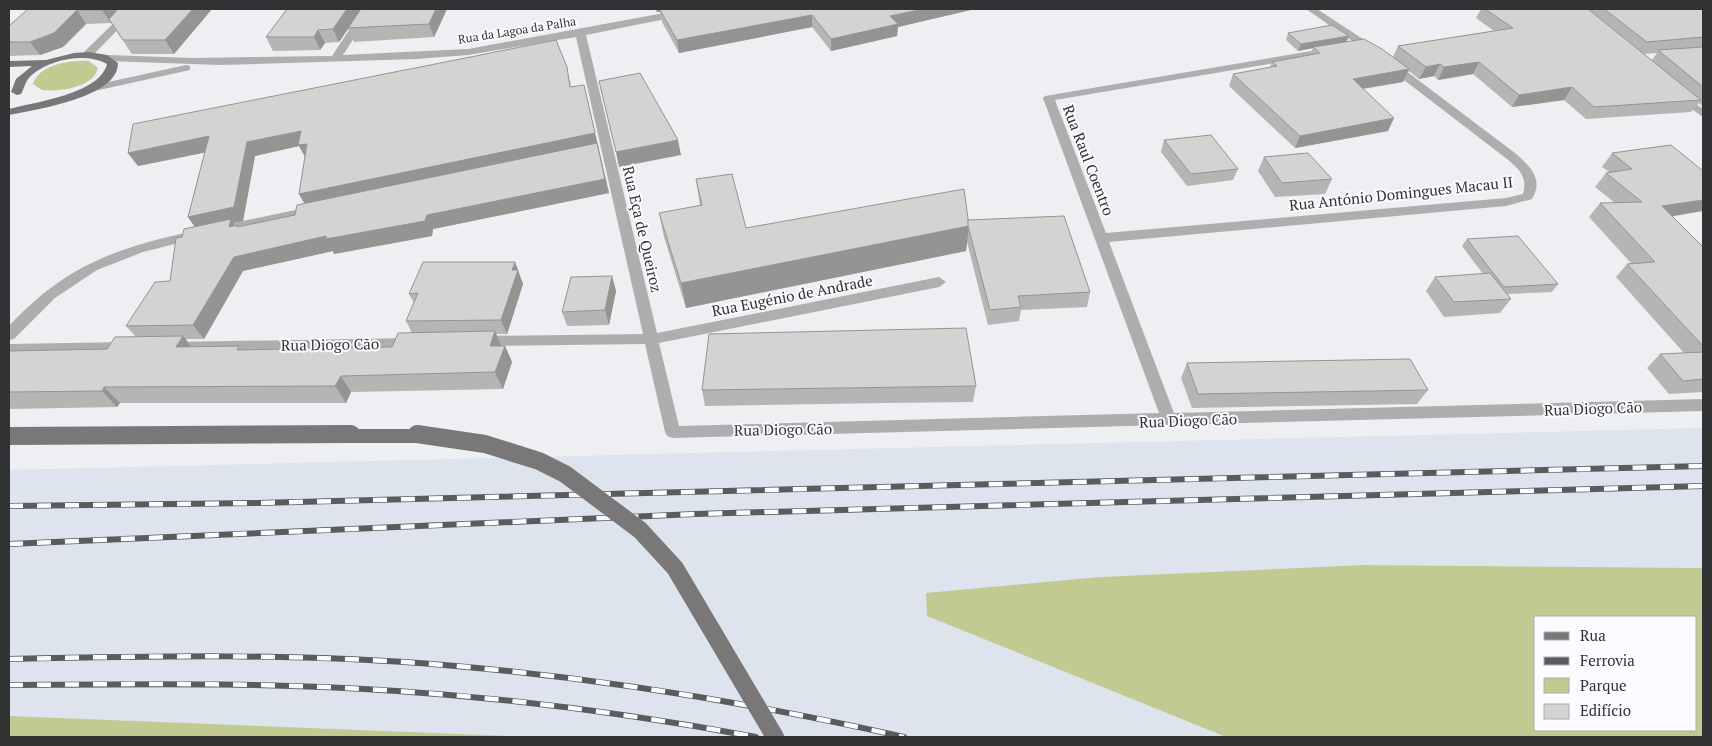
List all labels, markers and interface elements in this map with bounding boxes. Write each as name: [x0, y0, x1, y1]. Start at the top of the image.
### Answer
street label: Rua da Lagoa da Palha: [457, 13, 577, 47]
street label: Rua Raul Coentro: [1059, 102, 1119, 218]
street label: Rua Eça de Queiroz: [619, 164, 667, 294]
street label: Rua António Domingues Macau II: [1288, 171, 1514, 215]
street label: Rua Eugénio de Andrade: [710, 270, 874, 320]
street label: Rua Diogo Cão: [281, 333, 379, 355]
street label: Rua Diogo Cão: [1544, 396, 1642, 420]
street label: Rua Diogo Cão: [1139, 408, 1237, 432]
street label: Rua Diogo Cão: [734, 418, 832, 440]
legend: [1534, 616, 1697, 731]
text: Rua: [1580, 625, 1606, 645]
text: Ferrovia: [1580, 650, 1635, 670]
text: Parque: [1580, 675, 1627, 695]
text: Edifício: [1580, 700, 1631, 720]

